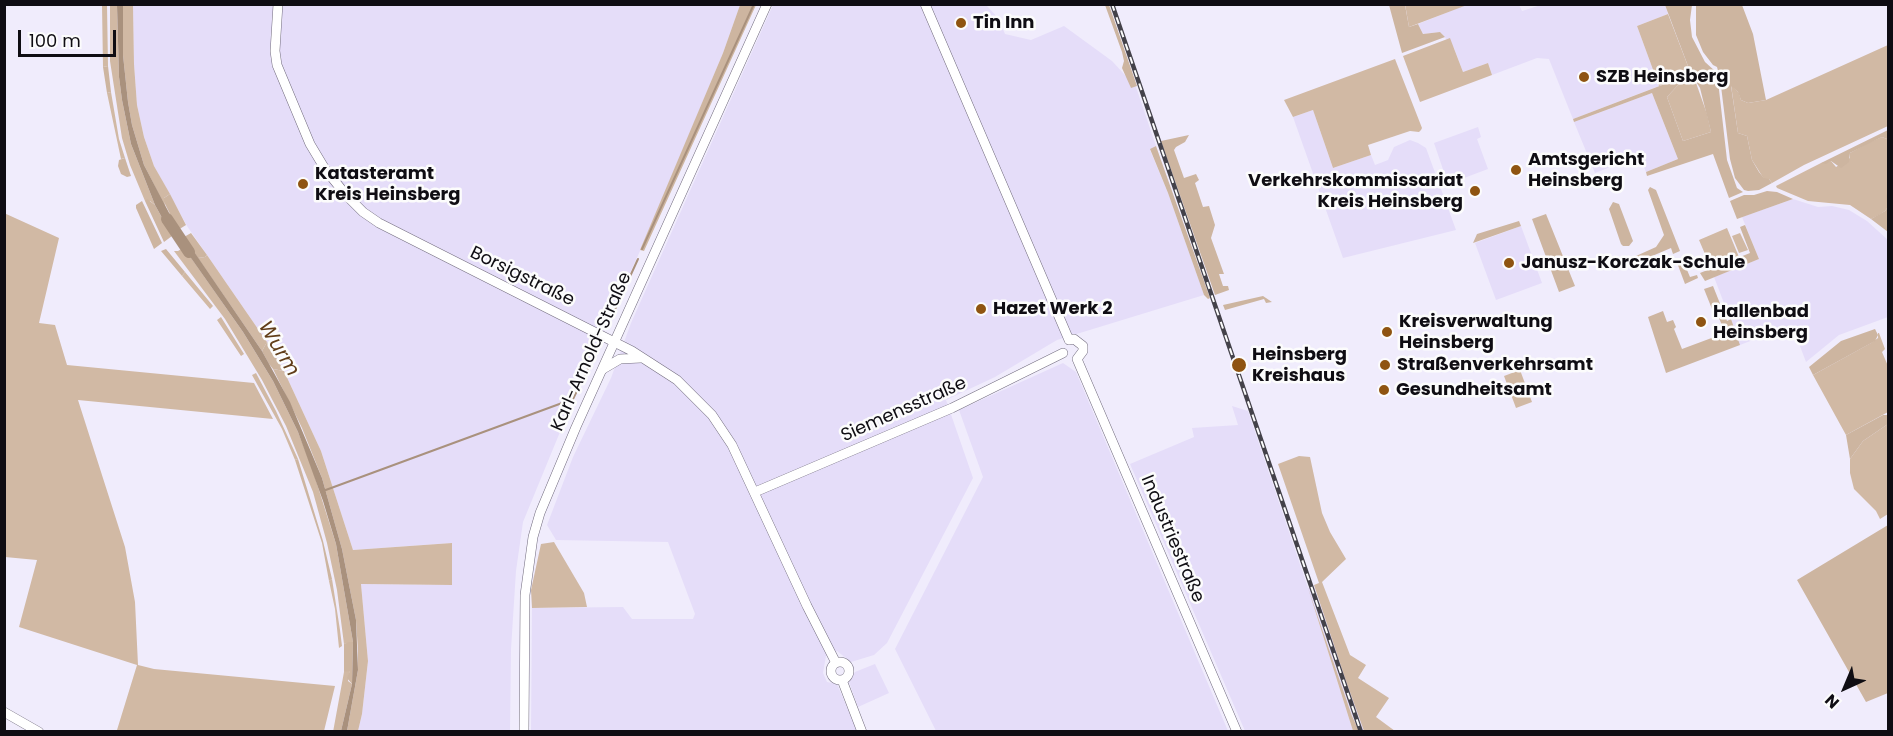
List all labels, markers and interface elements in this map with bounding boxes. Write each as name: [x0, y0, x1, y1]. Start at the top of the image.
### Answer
place label: Tin Inn: [973, 12, 1034, 34]
marker: Tin Inn: [954, 16, 968, 30]
scale bar: [21, 18, 118, 56]
text: 100 m: [29, 28, 81, 53]
place label: SZB Heinsberg: [1596, 66, 1728, 88]
marker: SZB Heinsberg: [1577, 70, 1591, 84]
place label: Amtsgericht Heinsberg: [1528, 149, 1644, 192]
place label: Katasteramt Kreis Heinsberg: [315, 163, 460, 206]
marker: Amtsgericht Heinsberg: [1509, 163, 1523, 177]
place label: Verkehrskommissariat Kreis Heinsberg: [1248, 170, 1463, 213]
marker: Katasteramt Kreis Heinsberg: [296, 177, 310, 191]
marker: Verkehrskommissariat Kreis Heinsberg: [1468, 184, 1482, 198]
street label: Borsigstraße: [466, 242, 578, 312]
place label: Janusz-Korczak-Schule: [1521, 252, 1745, 274]
marker: Janusz-Korczak-Schule: [1502, 256, 1516, 270]
street label: Karl-Arnold-Straße: [547, 269, 637, 435]
place label: Hazet Werk 2: [993, 298, 1112, 320]
place label: Hallenbad Heinsberg: [1713, 301, 1809, 344]
marker: Hazet Werk 2: [974, 302, 988, 316]
place label: Kreisverwaltung Heinsberg: [1399, 311, 1553, 354]
marker: Hallenbad Heinsberg: [1694, 315, 1708, 329]
water label: Wurm: [252, 317, 304, 381]
marker: Kreisverwaltung Heinsberg: [1380, 325, 1394, 339]
place label: Heinsberg Kreishaus: [1252, 344, 1347, 386]
place label: Straßenverkehrsamt: [1397, 354, 1593, 376]
marker: Heinsberg Kreishaus: [1230, 356, 1248, 374]
marker: Straßenverkehrsamt: [1378, 358, 1392, 372]
street label: Siemensstraße: [838, 373, 970, 447]
place label: Gesundheitsamt: [1396, 379, 1552, 401]
marker: Gesundheitsamt: [1377, 383, 1391, 397]
street label: Industriestraße: [1135, 472, 1209, 606]
north arrow: [1815, 658, 1875, 718]
text: N: [1820, 689, 1844, 714]

